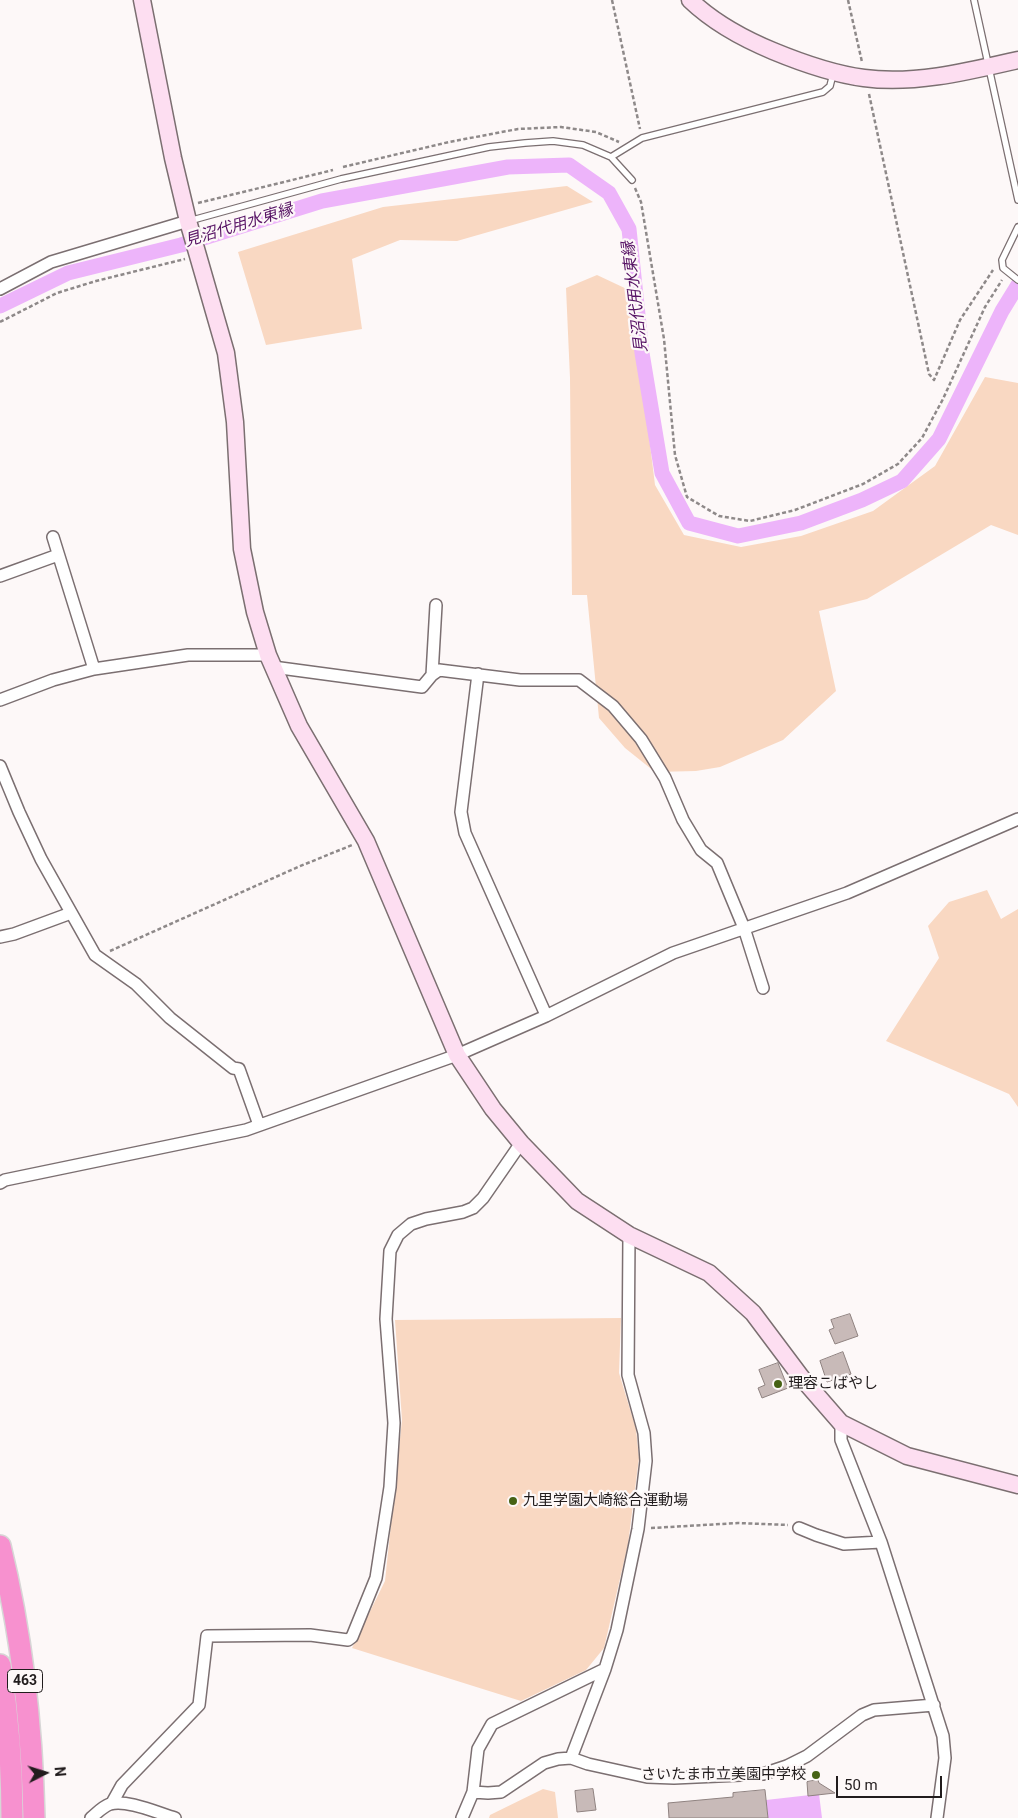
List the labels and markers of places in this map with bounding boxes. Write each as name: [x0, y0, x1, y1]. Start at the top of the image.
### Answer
place label: 理容こばやし: [788, 1375, 878, 1393]
marker: 理容こばやし: [772, 1378, 784, 1390]
place label: 九里学園大崎総合運動場: [523, 1492, 688, 1510]
marker: 九里学園大崎総合運動場: [507, 1495, 519, 1507]
place label: さいたま市立美園中学校: [641, 1766, 806, 1784]
marker: さいたま市立美園中学校: [810, 1769, 822, 1781]

